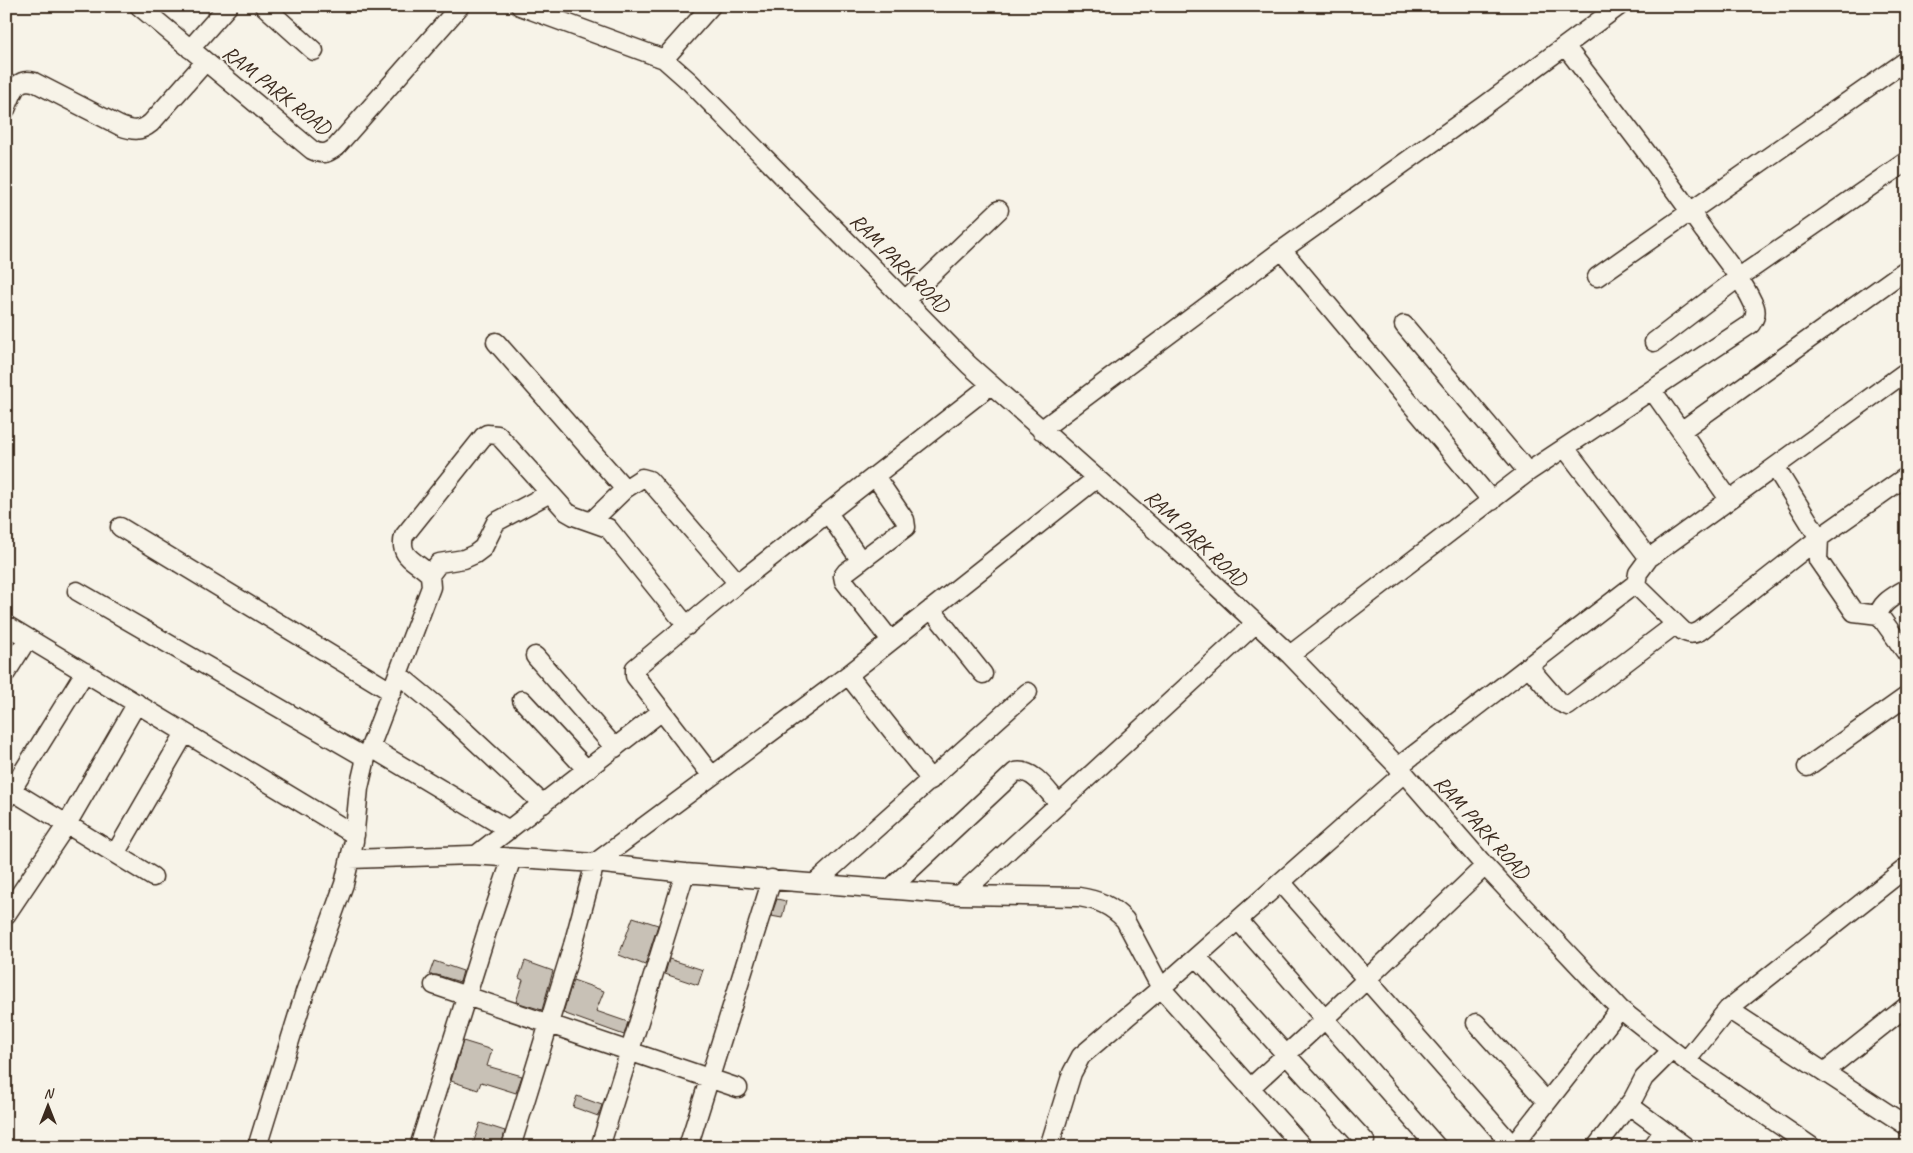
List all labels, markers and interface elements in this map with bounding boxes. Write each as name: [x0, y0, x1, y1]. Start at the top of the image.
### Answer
street label: RAM PARK ROAD: [218, 40, 338, 142]
street label: RAM PARK ROAD: [845, 208, 957, 320]
street label: RAM PARK ROAD: [1139, 484, 1254, 593]
street label: RAM PARK ROAD: [1429, 770, 1537, 886]
north arrow: [22, 1080, 72, 1130]
text: N: [44, 1085, 55, 1102]

